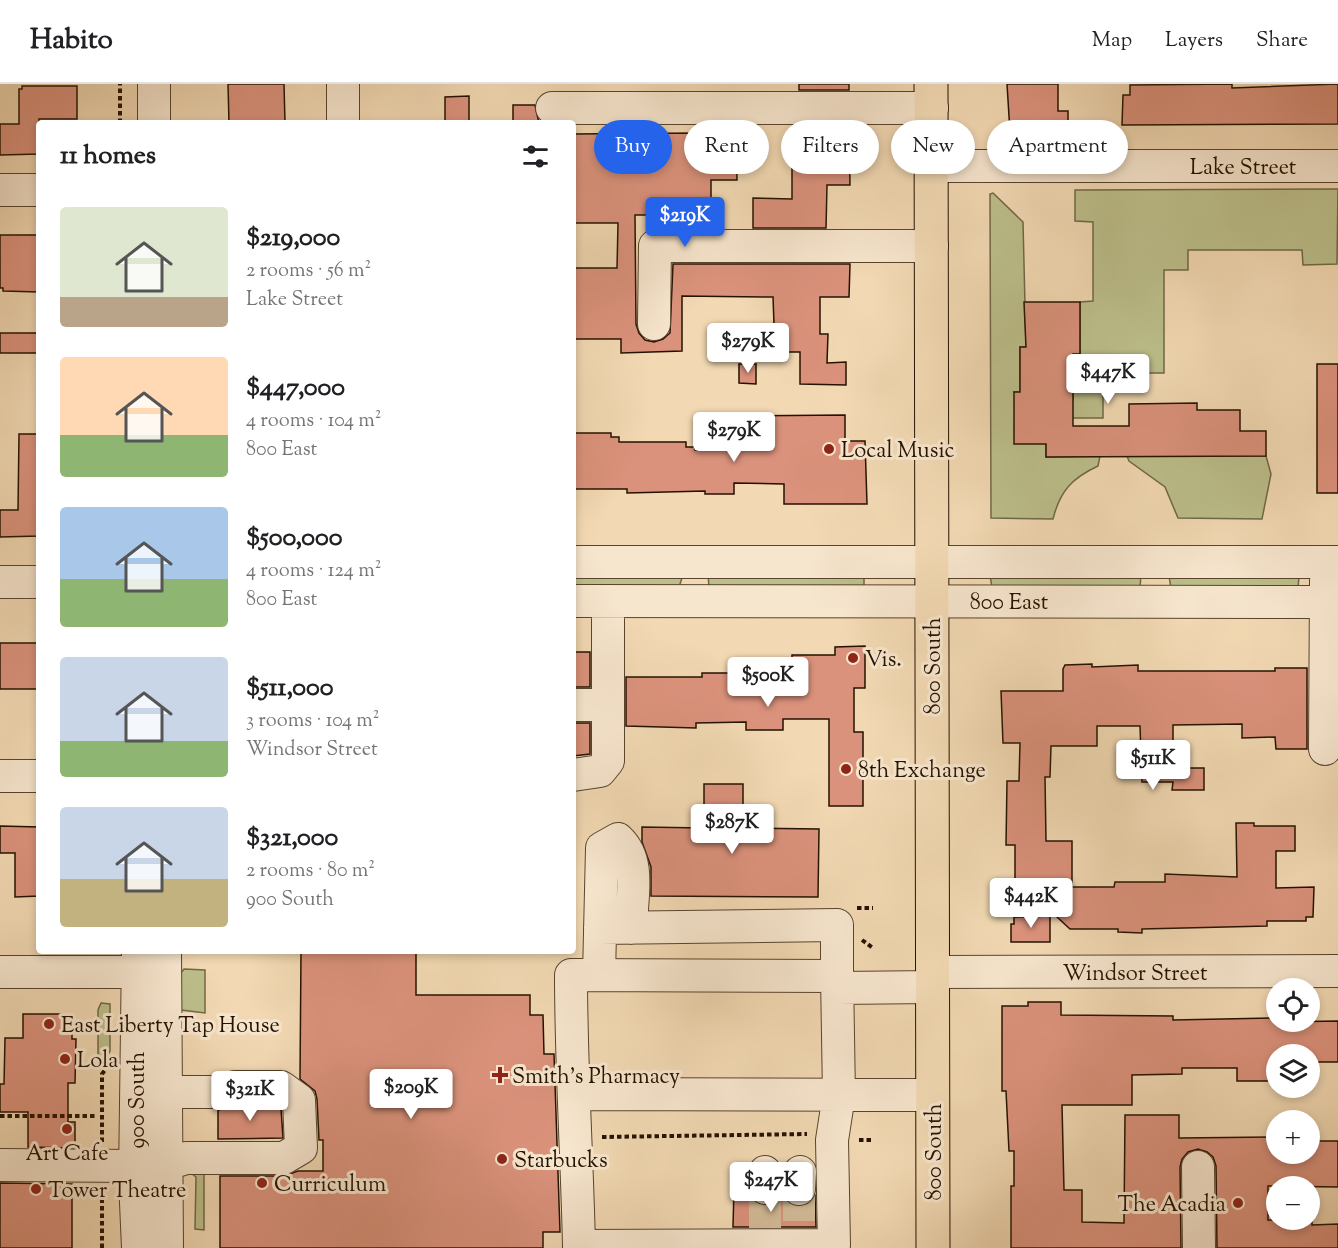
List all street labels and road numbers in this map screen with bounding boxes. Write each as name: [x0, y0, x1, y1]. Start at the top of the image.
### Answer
street label: Lake Street: [1190, 153, 1297, 185]
street label: 800 East: [970, 588, 1049, 620]
street label: 800 South: [919, 617, 951, 715]
street label: Windsor Street: [1062, 959, 1208, 991]
street label: 900 South: [123, 1051, 155, 1148]
street label: 800 South: [920, 1103, 952, 1201]

